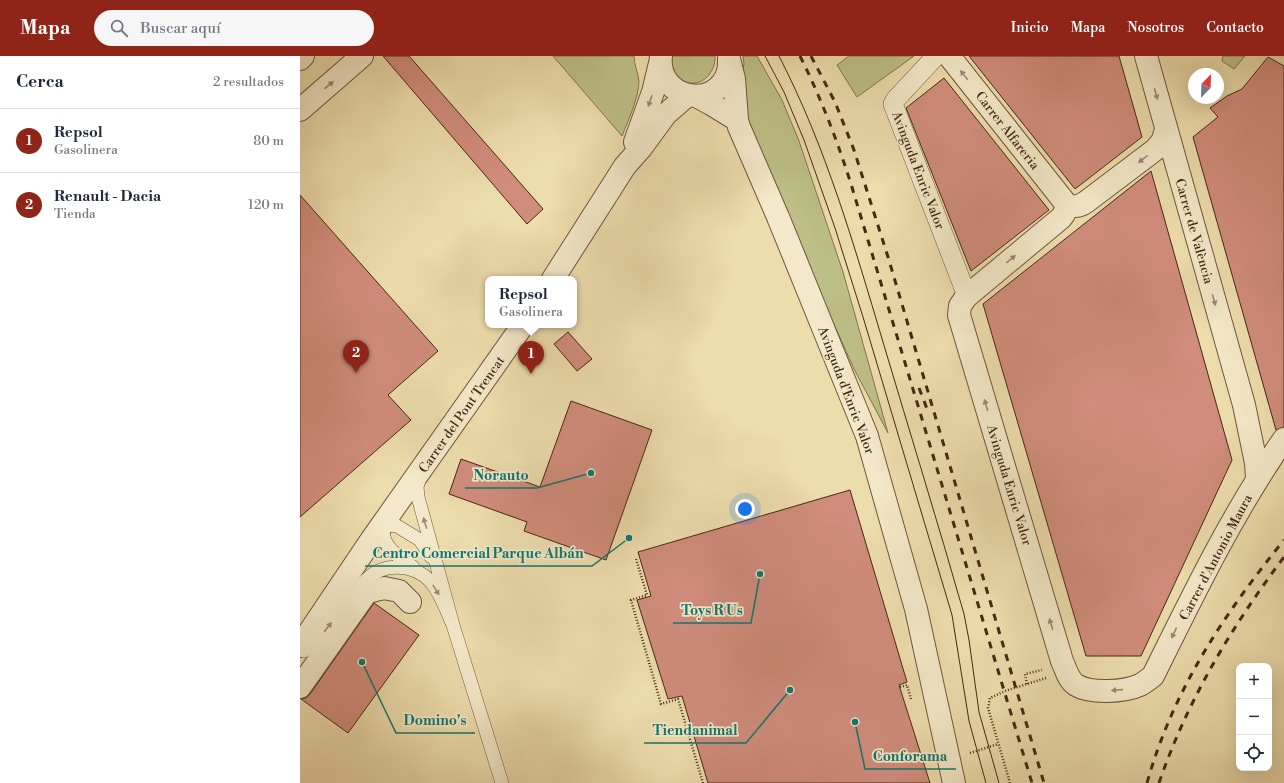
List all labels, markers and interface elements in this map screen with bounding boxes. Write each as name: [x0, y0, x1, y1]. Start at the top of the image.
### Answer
search box: [94, 10, 374, 46]
text: Mapa: [20, 16, 70, 40]
icon: search: [108, 17, 130, 39]
text: Buscar aquí: [140, 19, 221, 38]
text: Inicio: [1011, 19, 1049, 37]
text: Mapa: [1071, 19, 1105, 37]
text: Nosotros: [1127, 19, 1184, 37]
text: Contacto: [1206, 19, 1264, 37]
north arrow: [1188, 68, 1224, 104]
one-way arrow: [960, 70, 968, 81]
text: Cerca: [16, 71, 64, 93]
text: 2 resultados: [213, 74, 284, 90]
one-way arrow: [324, 80, 335, 89]
one-way arrow: [1154, 87, 1160, 100]
street label: Carrer Alfareria: [972, 88, 1043, 173]
one-way arrow: [647, 95, 653, 107]
street label: Avinguda Enric Valor: [888, 108, 948, 232]
text: Repsol: [54, 123, 103, 142]
text: 1: [26, 133, 32, 149]
text: 80 m: [253, 133, 284, 149]
text: Gasolinera: [54, 142, 118, 158]
one-way arrow: [1138, 154, 1149, 163]
street label: Carrer de València: [1171, 177, 1217, 286]
text: Renault - Dacia: [54, 187, 161, 206]
text: 2: [25, 197, 33, 213]
text: 120 m: [248, 197, 284, 213]
text: Tienda: [54, 206, 96, 222]
one-way arrow: [1006, 255, 1016, 264]
popup: [485, 276, 577, 328]
text: Repsol: [499, 285, 548, 304]
one-way arrow: [1211, 294, 1217, 306]
text: Gasolinera: [499, 304, 563, 320]
street label: Avinguda d'Enric Valor: [814, 323, 878, 457]
pin: 2: [343, 340, 369, 373]
pin: 1: [518, 341, 544, 374]
street label: Carrer del Pont Trencat: [415, 353, 508, 476]
one-way arrow: [983, 399, 989, 411]
street label: Avinguda Enric Valor: [983, 422, 1035, 548]
callout: Norauto: [465, 462, 537, 488]
text: Norauto: [473, 467, 529, 485]
street label: Carrer d'Antonio Maura: [1176, 491, 1256, 623]
your location: [735, 499, 755, 519]
one-way arrow: [422, 516, 428, 528]
callout: Centro Comercial Parque Albán: [365, 540, 592, 566]
text: Centro Comercial Parque Albán: [372, 545, 584, 563]
one-way arrow: [432, 585, 440, 595]
callout: Toys R Us: [673, 597, 751, 623]
text: Toys R Us: [681, 602, 743, 620]
one-way arrow: [1048, 617, 1054, 629]
one-way arrow: [323, 622, 332, 633]
one-way arrow: [1171, 628, 1177, 639]
map controls: [1236, 663, 1272, 771]
button: +: [1236, 663, 1272, 699]
one-way arrow: [1111, 686, 1123, 693]
button: −: [1236, 699, 1272, 735]
callout: Domino's: [396, 707, 475, 733]
text: Domino's: [404, 712, 466, 730]
callout: Tiendanimal: [644, 717, 746, 743]
text: Tiendanimal: [652, 722, 738, 740]
button: locate: [1236, 735, 1272, 771]
callout: Conforama: [865, 743, 956, 769]
text: Conforama: [873, 748, 948, 766]

